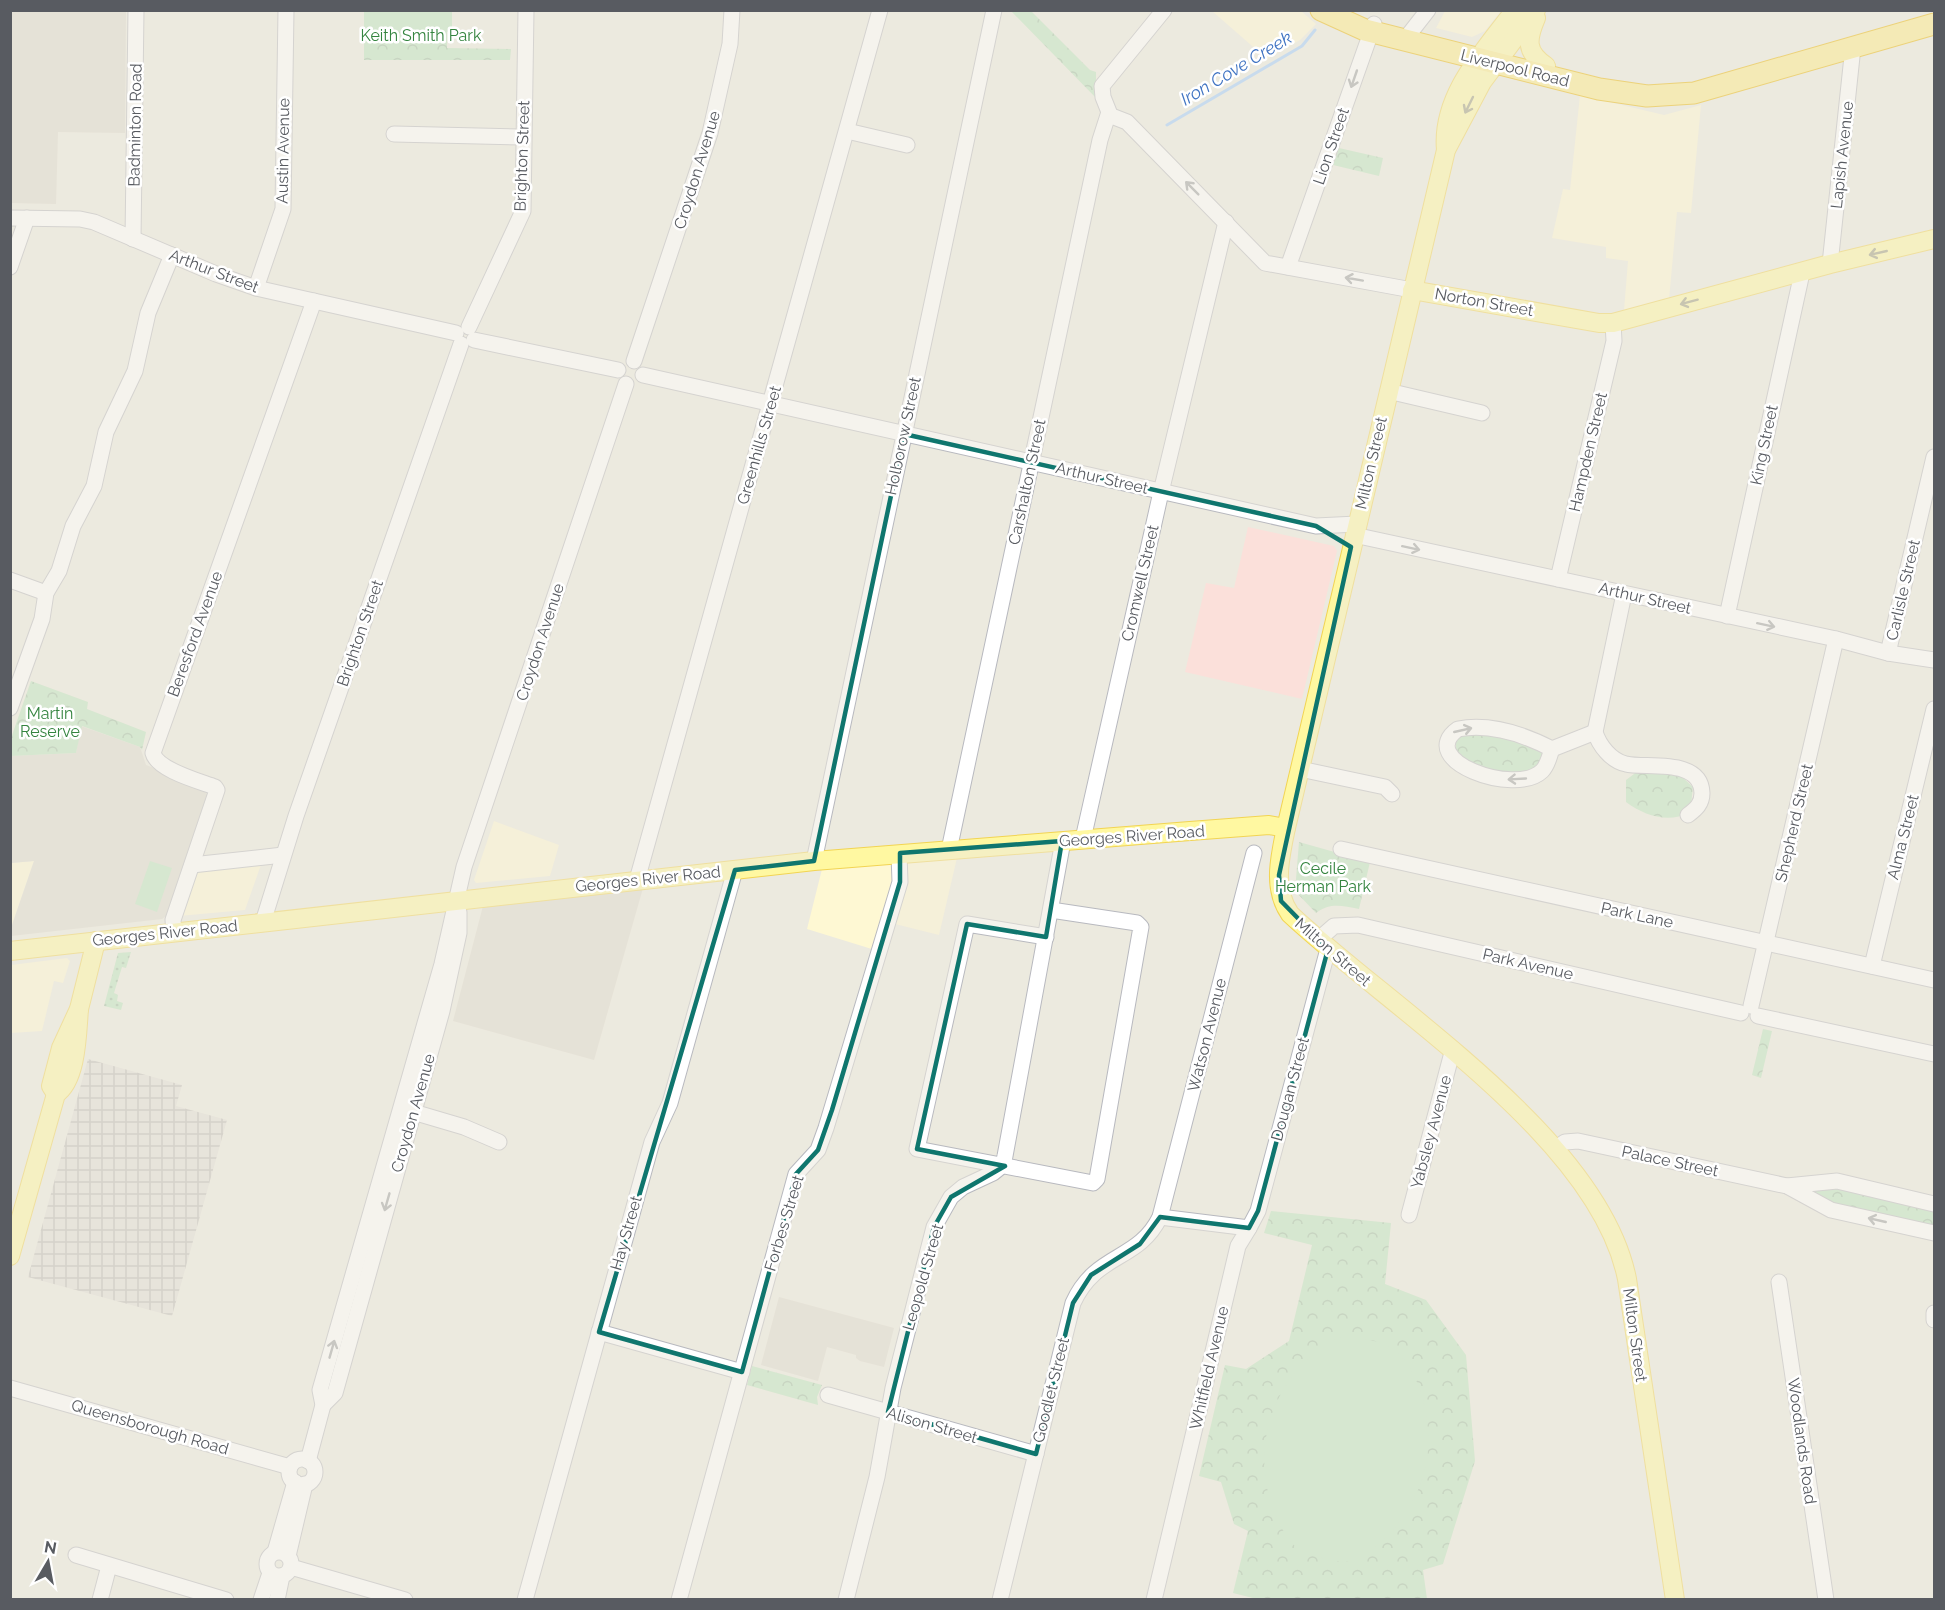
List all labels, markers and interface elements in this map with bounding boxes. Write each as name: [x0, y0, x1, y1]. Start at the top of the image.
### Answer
park label: Keith Smith Park: [361, 26, 482, 45]
water label: Iron Cove Creek: [1176, 26, 1296, 110]
street label: Liverpool Road: [1459, 45, 1571, 91]
street label: Badminton Road: [124, 63, 146, 187]
one-way arrow: [1348, 69, 1359, 88]
one-way arrow: [1463, 96, 1474, 114]
street label: Austin Avenue: [273, 98, 293, 204]
street label: Brighton Street: [511, 99, 533, 212]
street label: Lapish Avenue: [1827, 100, 1857, 210]
street label: Lion Street: [1309, 104, 1353, 187]
street label: Croydon Avenue: [670, 109, 724, 231]
one-way arrow: [1185, 180, 1200, 195]
street label: Arthur Street: [167, 245, 262, 297]
one-way arrow: [1868, 247, 1887, 259]
one-way arrow: [1345, 273, 1364, 284]
street label: Norton Street: [1433, 284, 1535, 320]
one-way arrow: [1680, 297, 1699, 308]
street label: Holborow Street: [881, 374, 925, 497]
street label: Greenhills Street: [733, 383, 785, 507]
street label: Hampden Street: [1565, 390, 1611, 514]
street label: King Street: [1746, 403, 1782, 487]
street label: Milton Street: [1351, 414, 1391, 511]
street label: Carshalton Street: [1004, 417, 1050, 547]
street label: Arthur Street: [1054, 458, 1151, 498]
street label: Cromwell Street: [1117, 522, 1163, 643]
street label: Carlisle Street: [1882, 537, 1924, 642]
one-way arrow: [1402, 542, 1421, 554]
street label: Beresford Avenue: [163, 569, 227, 699]
street label: Brighton Street: [333, 577, 387, 689]
street label: Arthur Street: [1597, 578, 1694, 618]
street label: Croydon Avenue: [512, 581, 568, 703]
one-way arrow: [1756, 620, 1775, 631]
park label: Martin Reserve: [20, 704, 80, 741]
one-way arrow: [1453, 724, 1472, 735]
street label: Shepherd Street: [1771, 761, 1817, 884]
one-way arrow: [1507, 774, 1527, 785]
street label: Alma Street: [1883, 792, 1923, 882]
street label: Georges River Road: [1058, 821, 1206, 851]
park label: Cecile Herman Park: [1275, 859, 1372, 896]
street label: Georges River Road: [574, 862, 722, 896]
street label: Park Lane: [1599, 898, 1675, 932]
street label: Milton Street: [1291, 914, 1375, 991]
street label: Georges River Road: [91, 916, 239, 950]
street label: Park Avenue: [1481, 944, 1575, 984]
street label: Watson Avenue: [1184, 976, 1230, 1094]
street label: Dougan Street: [1267, 1034, 1313, 1143]
street label: Croydon Avenue: [387, 1052, 439, 1174]
street label: Yabsley Avenue: [1407, 1073, 1455, 1191]
street label: Palace Street: [1620, 1142, 1721, 1181]
street label: Forbes Street: [760, 1172, 808, 1273]
one-way arrow: [381, 1192, 392, 1211]
street label: Hay Street: [606, 1193, 646, 1273]
one-way arrow: [1868, 1214, 1888, 1225]
street label: Leopold Street: [899, 1221, 947, 1333]
street label: Milton Street: [1619, 1287, 1651, 1384]
street label: Whitfield Avenue: [1186, 1304, 1232, 1432]
street label: Goodlet Street: [1029, 1335, 1073, 1445]
one-way arrow: [327, 1340, 338, 1359]
street label: Woodlands Road: [1784, 1377, 1820, 1505]
street label: Queensborough Road: [69, 1395, 231, 1459]
street label: Alison Street: [884, 1403, 980, 1447]
north arrow: [18, 1532, 78, 1592]
text: N: [43, 1537, 58, 1558]

